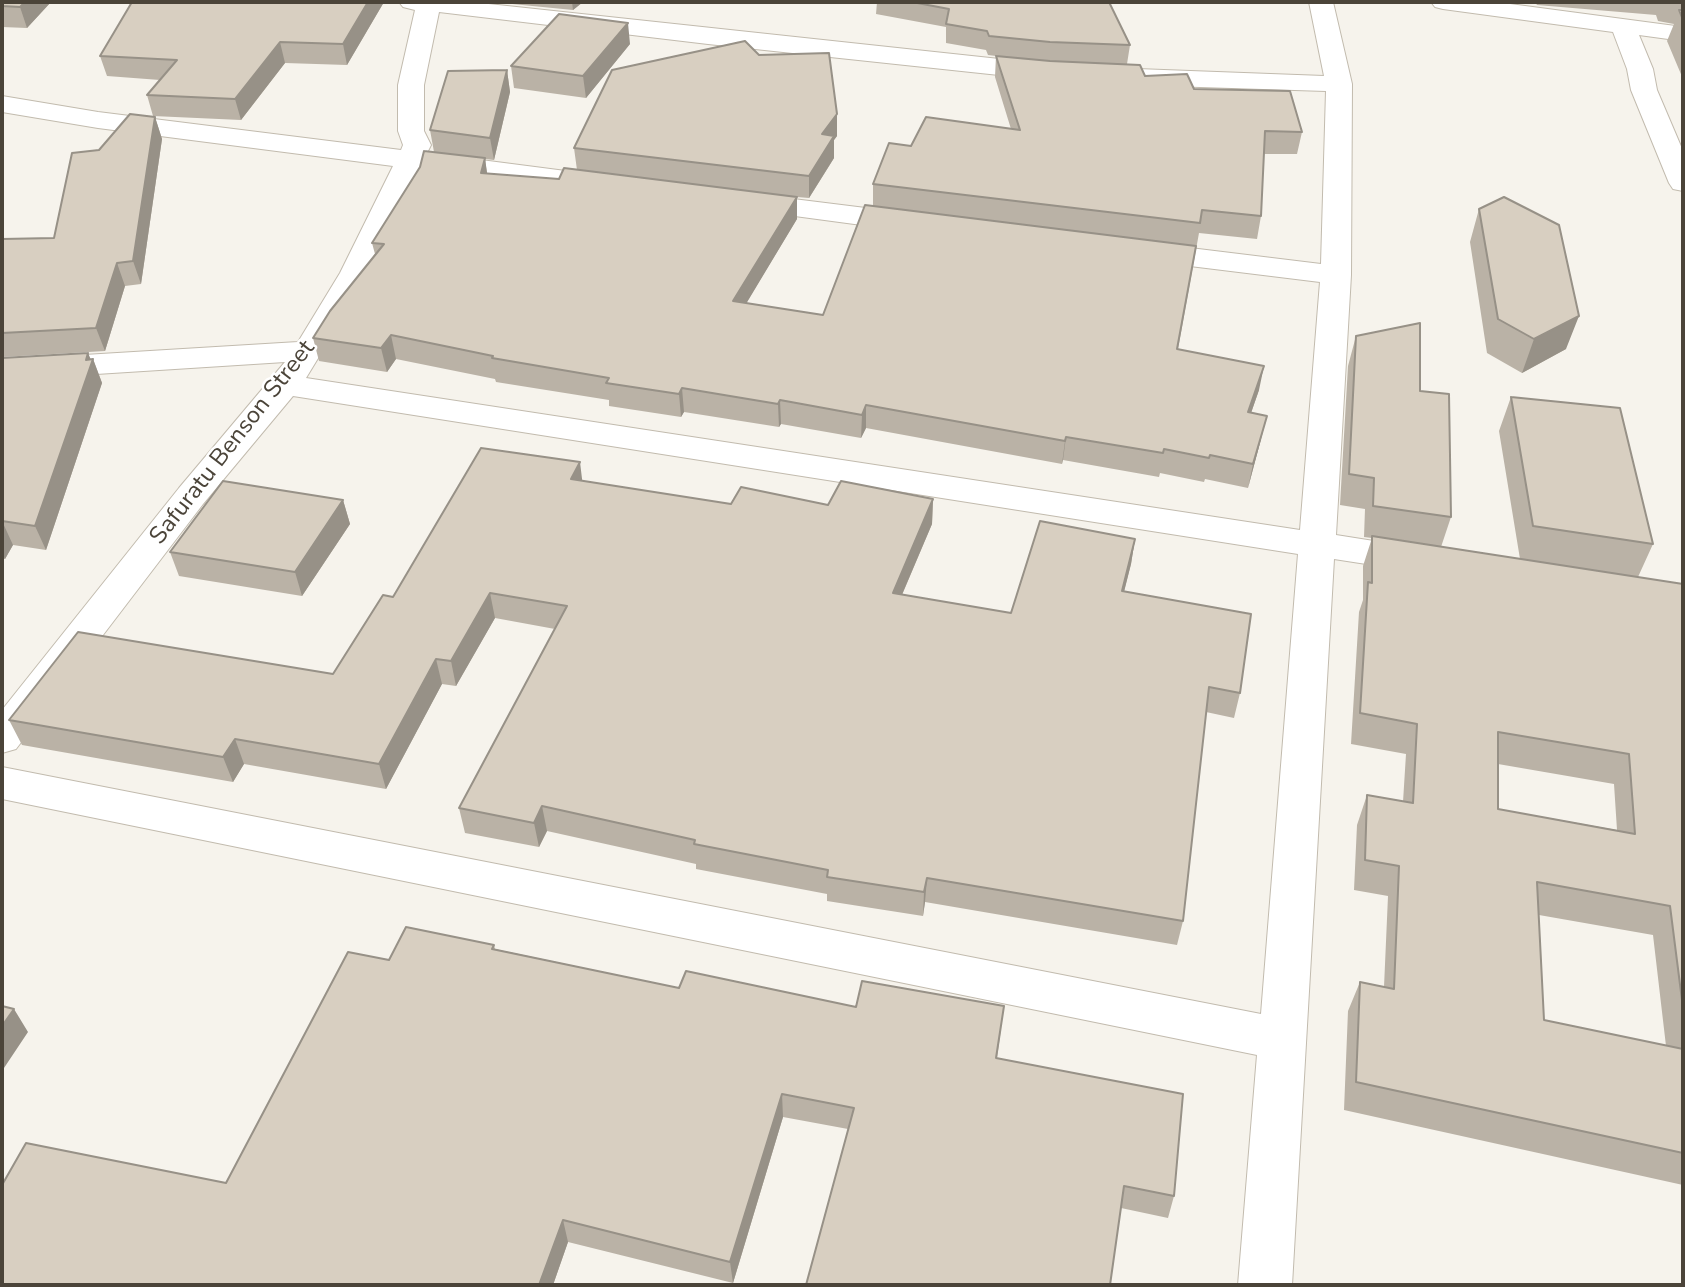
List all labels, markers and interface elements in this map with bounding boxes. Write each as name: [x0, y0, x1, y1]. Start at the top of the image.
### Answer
street label: Safuratu Benson Street: [144, 335, 322, 551]

